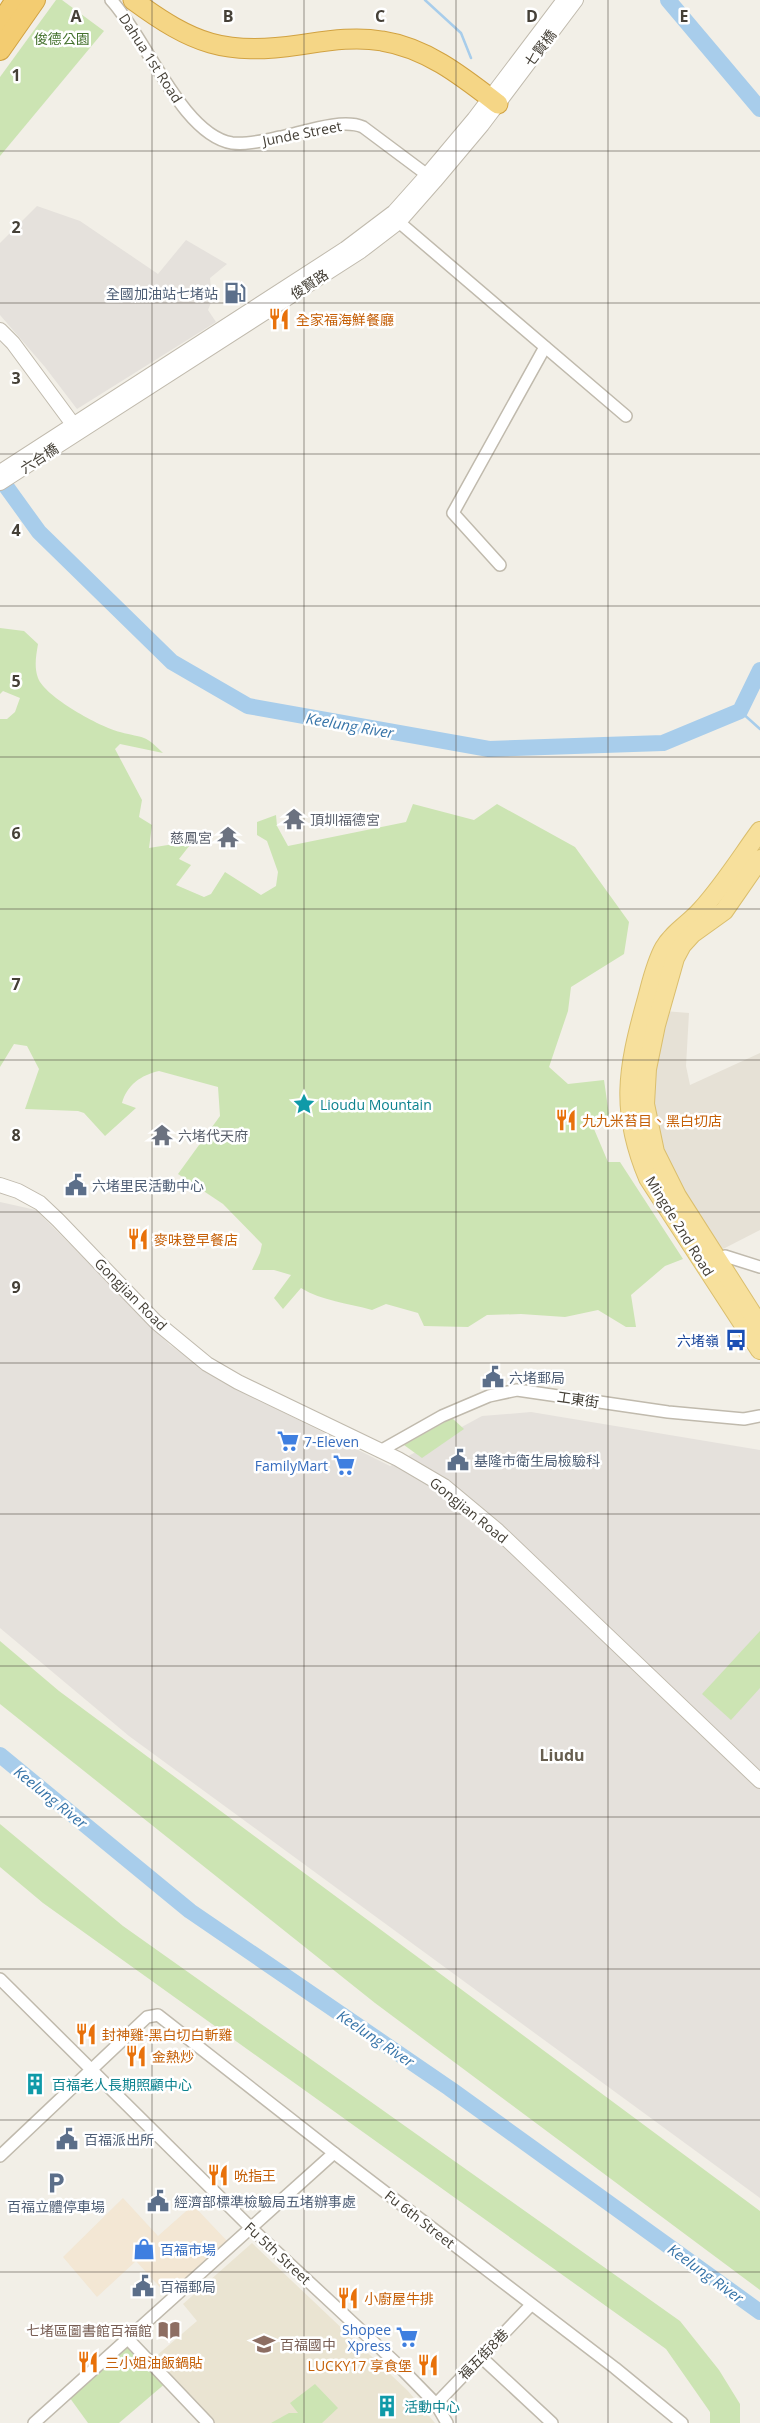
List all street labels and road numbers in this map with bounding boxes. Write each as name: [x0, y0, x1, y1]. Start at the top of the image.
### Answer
street label: Dahua 1st Road: [115, 10, 187, 106]
street label: 七賢橋: [520, 26, 560, 70]
street label: Junde Street: [259, 116, 343, 150]
street label: 俊賢路: [286, 265, 332, 303]
street label: 六合橋: [16, 439, 62, 477]
street label: Mingde 2nd Road: [642, 1172, 718, 1280]
street label: Gongjian Road: [91, 1254, 171, 1334]
street label: 工東街: [556, 1387, 600, 1411]
street label: Gongjian Road: [426, 1473, 512, 1547]
street label: Fu 6th Street: [381, 2186, 459, 2252]
street label: Fu 5th Street: [241, 2217, 315, 2289]
street label: 福五街8巷: [454, 2324, 512, 2384]

